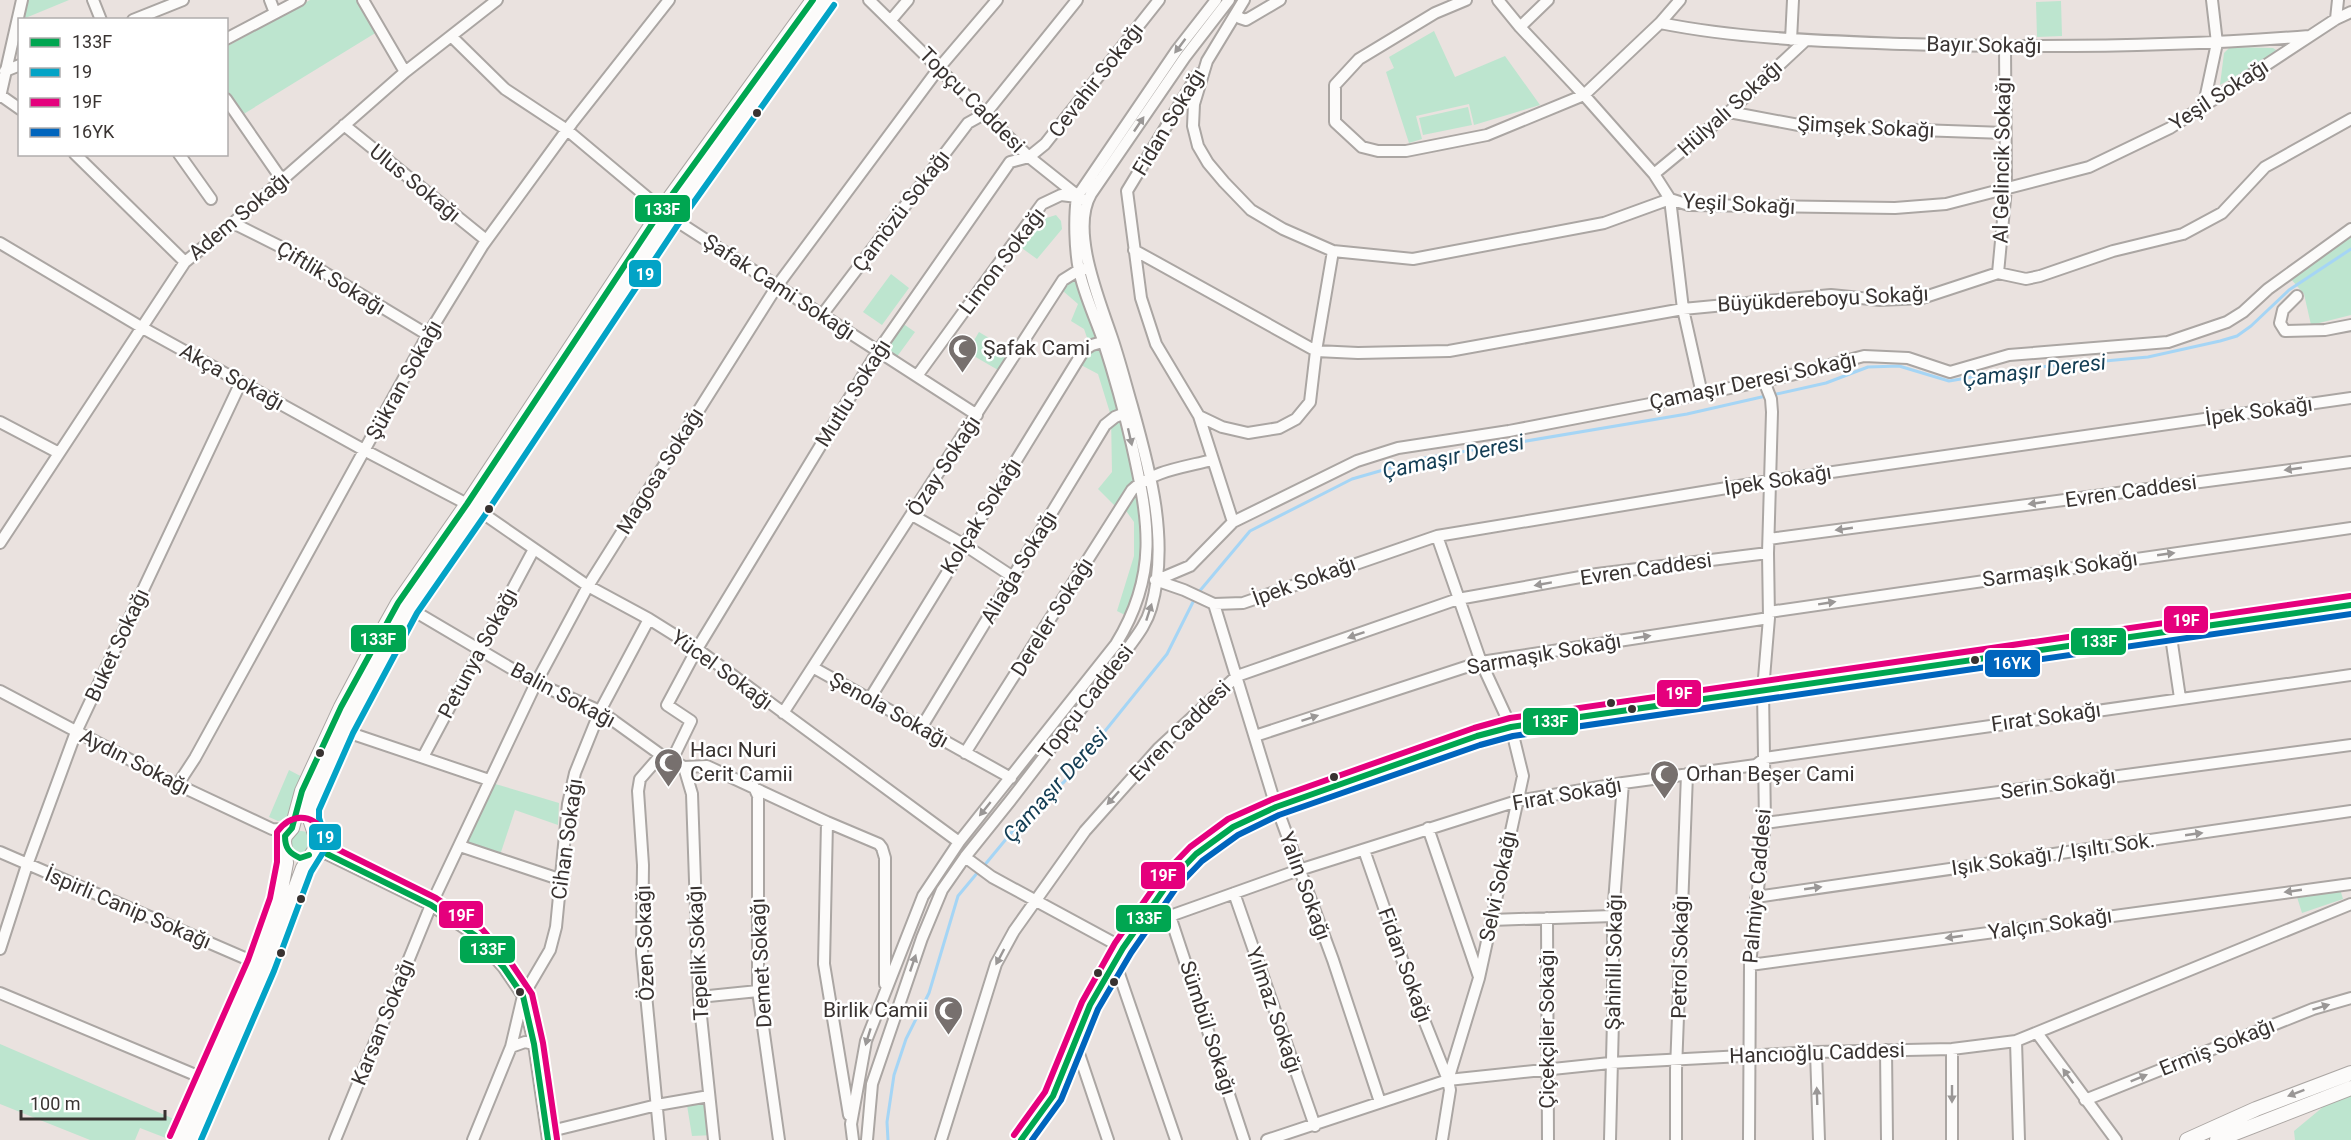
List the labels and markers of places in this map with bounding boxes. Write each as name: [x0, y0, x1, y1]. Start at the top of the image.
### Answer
unlabelled marker: [751, 107, 763, 119]
mosque icon: Şafak Cami: [946, 332, 978, 374]
place label: Şafak Cami: [983, 336, 1090, 360]
unlabelled marker: [483, 503, 495, 515]
unlabelled marker: [1969, 654, 1981, 666]
unlabelled marker: [1605, 697, 1617, 709]
unlabelled marker: [1626, 703, 1638, 715]
place label: Hacı Nuri Cerit Camii: [690, 738, 793, 786]
mosque icon: Hacı Nuri Cerit Camii: [653, 746, 685, 788]
unlabelled marker: [314, 747, 326, 759]
mosque icon: Orhan Beşer Cami: [1649, 758, 1681, 800]
place label: Orhan Beşer Cami: [1686, 762, 1855, 786]
unlabelled marker: [1328, 771, 1340, 783]
unlabelled marker: [295, 893, 307, 905]
unlabelled marker: [275, 947, 287, 959]
unlabelled marker: [1092, 967, 1104, 979]
unlabelled marker: [1108, 976, 1120, 988]
unlabelled marker: [514, 986, 526, 998]
mosque icon: Birlik Camii: [933, 994, 965, 1036]
place label: Birlik Camii: [823, 998, 928, 1022]

